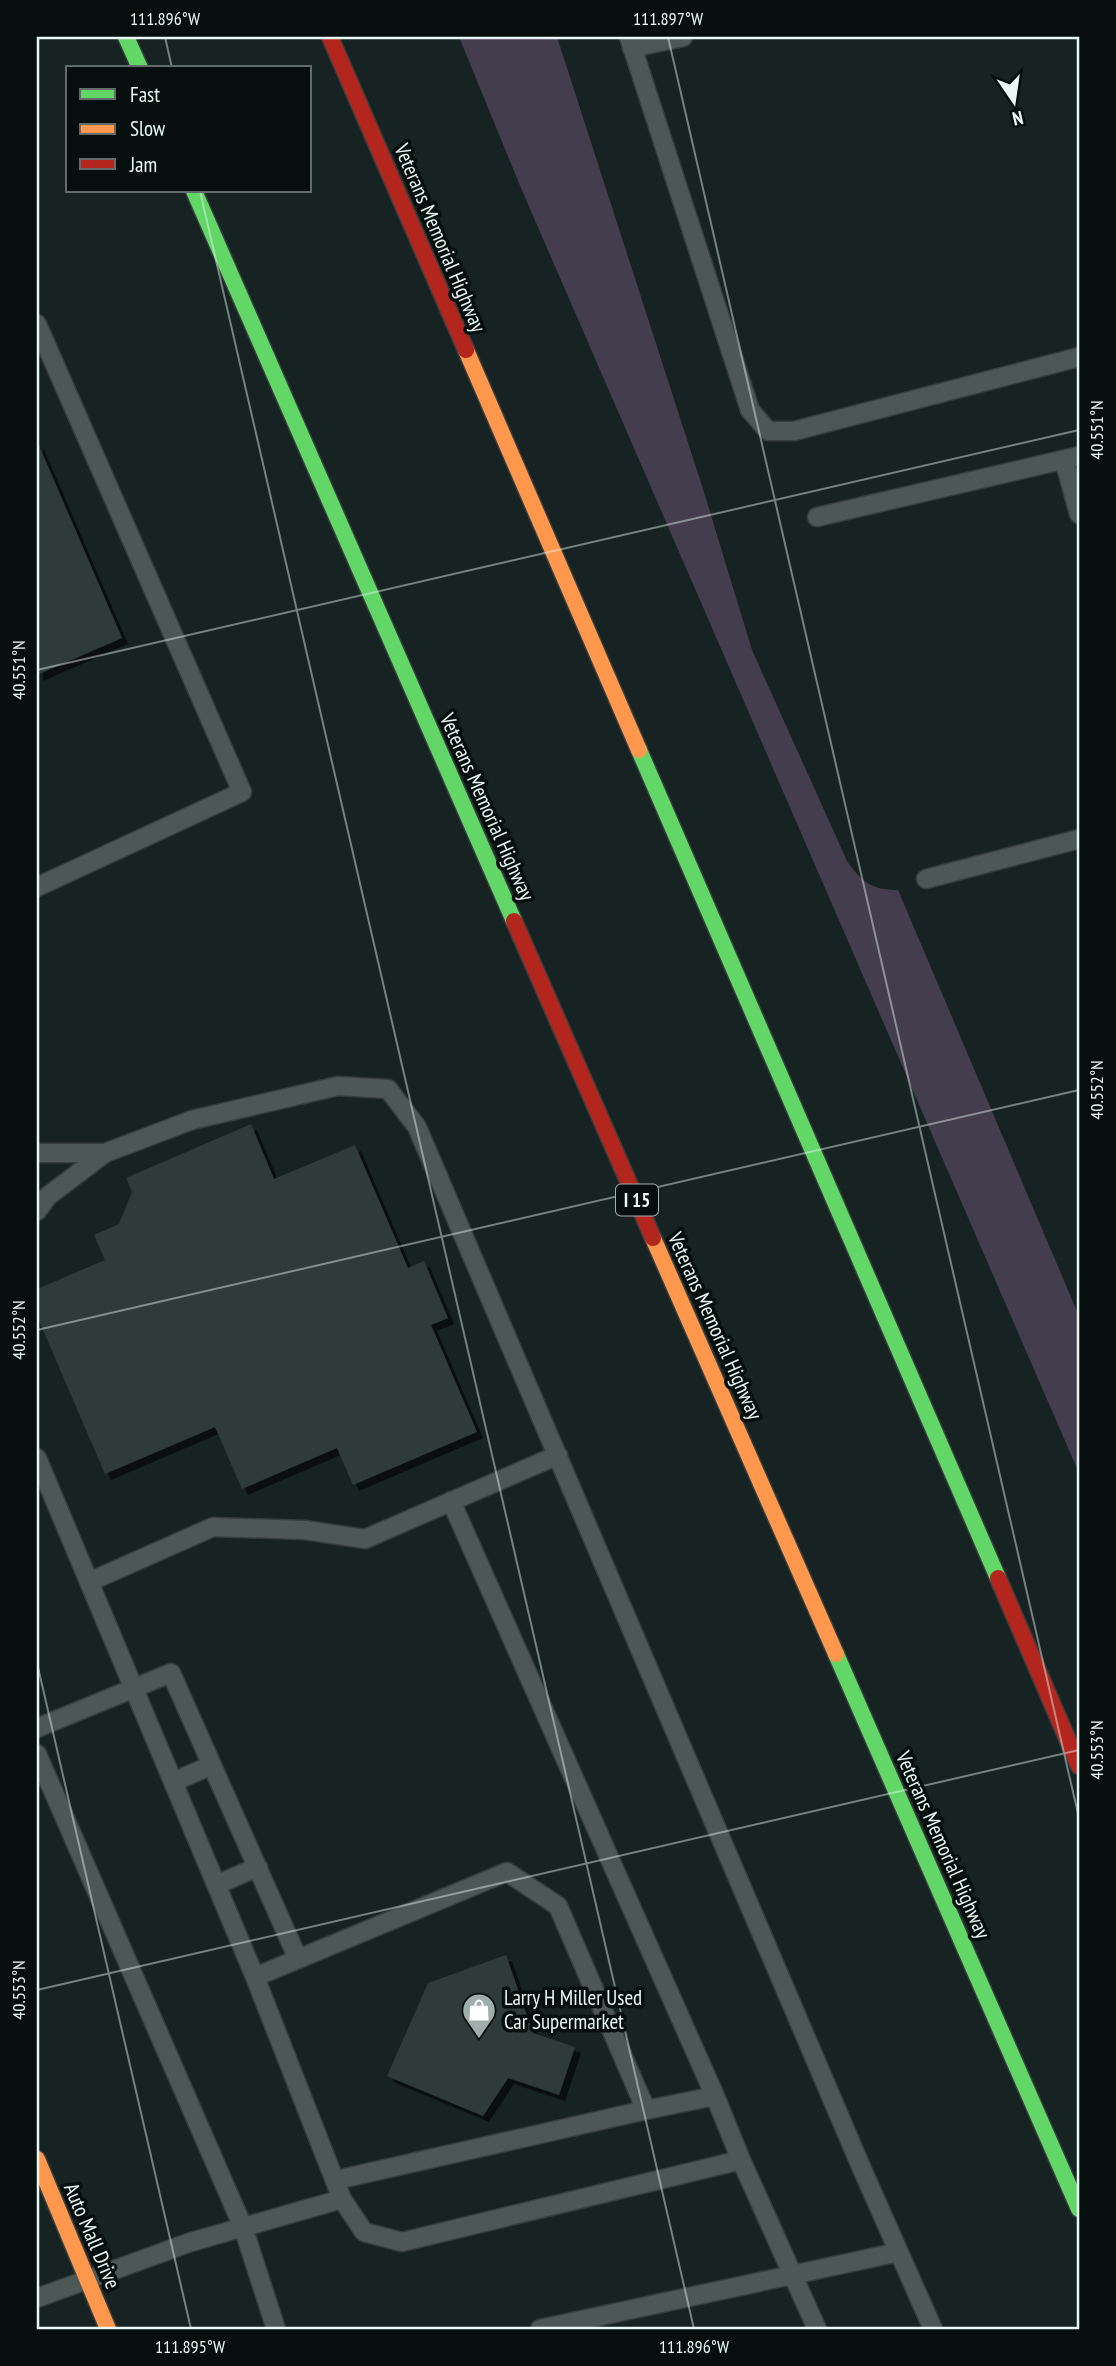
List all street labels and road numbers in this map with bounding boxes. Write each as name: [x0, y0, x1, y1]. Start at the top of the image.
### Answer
street label: Veterans Memorial Highway: [388, 139, 492, 336]
street label: Veterans Memorial Highway: [434, 708, 541, 905]
road number: I 15: [616, 1184, 658, 1216]
street label: Veterans Memorial Highway: [662, 1227, 769, 1424]
street label: Veterans Memorial Highway: [890, 1746, 997, 1943]
street label: Auto Mall Drive: [58, 2179, 127, 2293]

